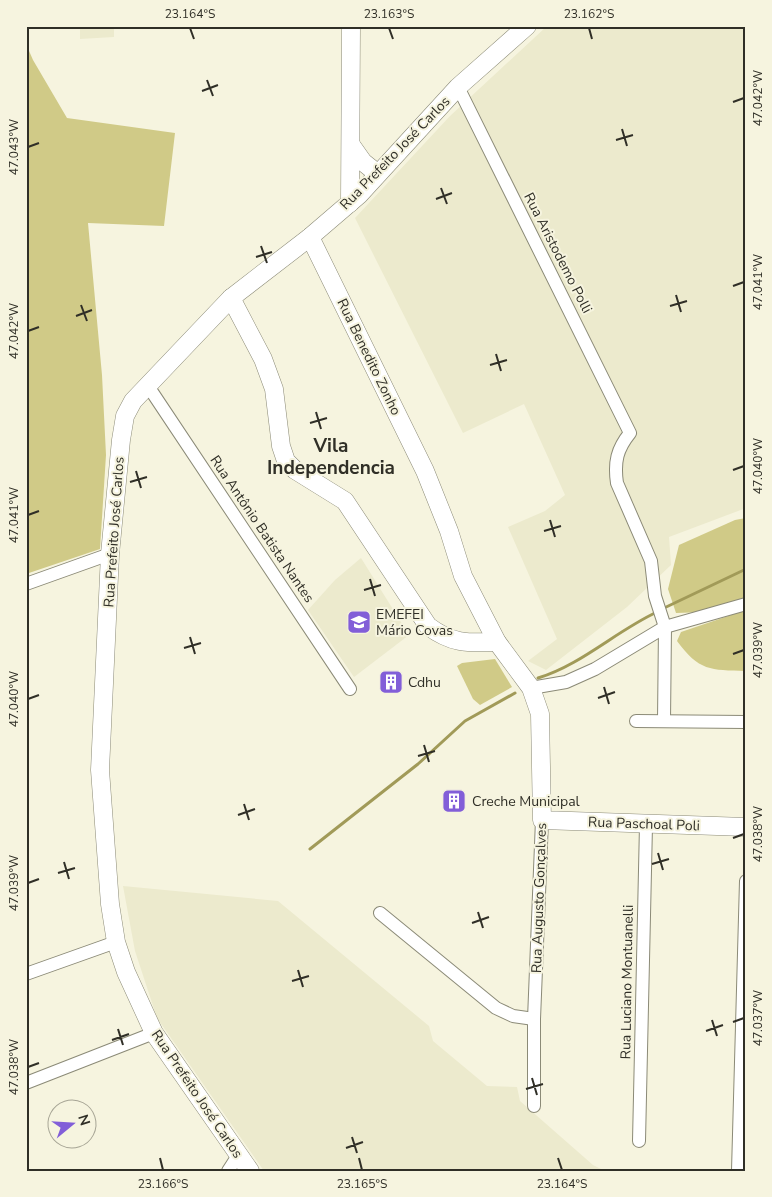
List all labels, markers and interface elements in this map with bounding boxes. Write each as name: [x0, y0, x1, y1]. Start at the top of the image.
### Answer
text: 23.164°S: [165, 6, 215, 22]
text: 23.163°S: [364, 6, 414, 22]
text: 23.162°S: [564, 6, 614, 22]
text: 47.042°W: [750, 70, 766, 126]
street label: Rua Prefeito José Carlos: [336, 92, 454, 214]
text: 47.043°W: [6, 119, 22, 175]
street label: Rua Aristodemo Polli: [519, 190, 597, 316]
text: 47.041°W: [750, 254, 766, 310]
street label: Rua Benedito Zonho: [332, 295, 406, 419]
text: 47.042°W: [6, 303, 22, 359]
district label: Vila Independencia: [267, 433, 395, 481]
text: 47.040°W: [750, 438, 766, 494]
street label: Rua Antônio Batista Nantes: [205, 452, 319, 607]
street label: Rua Prefeito José Carlos: [99, 456, 129, 608]
text: 47.041°W: [6, 487, 22, 543]
place label: EMEFEI Mário Covas: [376, 605, 453, 640]
school or university icon: EMEFEI Mário Covas: [346, 609, 372, 635]
text: 47.039°W: [750, 622, 766, 678]
building icon: Cdhu: [378, 669, 404, 695]
text: 47.040°W: [6, 671, 22, 727]
place label: Cdhu: [408, 673, 441, 692]
building icon: Creche Municipal: [441, 788, 467, 814]
place label: Creche Municipal: [472, 792, 581, 811]
text: 47.038°W: [750, 806, 766, 862]
street label: Rua Paschoal Poli: [588, 813, 700, 835]
street label: Rua Augusto Gonçalves: [527, 822, 551, 973]
text: 47.039°W: [6, 855, 22, 911]
street label: Rua Luciano Montuanelli: [616, 904, 638, 1060]
text: 47.037°W: [750, 990, 766, 1046]
street label: Rua Prefeito José Carlos: [147, 1026, 247, 1162]
text: 47.038°W: [6, 1039, 22, 1095]
north arrow: [48, 1100, 98, 1150]
text: N: [73, 1112, 95, 1128]
text: 23.166°S: [138, 1176, 188, 1192]
text: 23.165°S: [337, 1176, 387, 1192]
text: 23.164°S: [537, 1176, 587, 1192]

